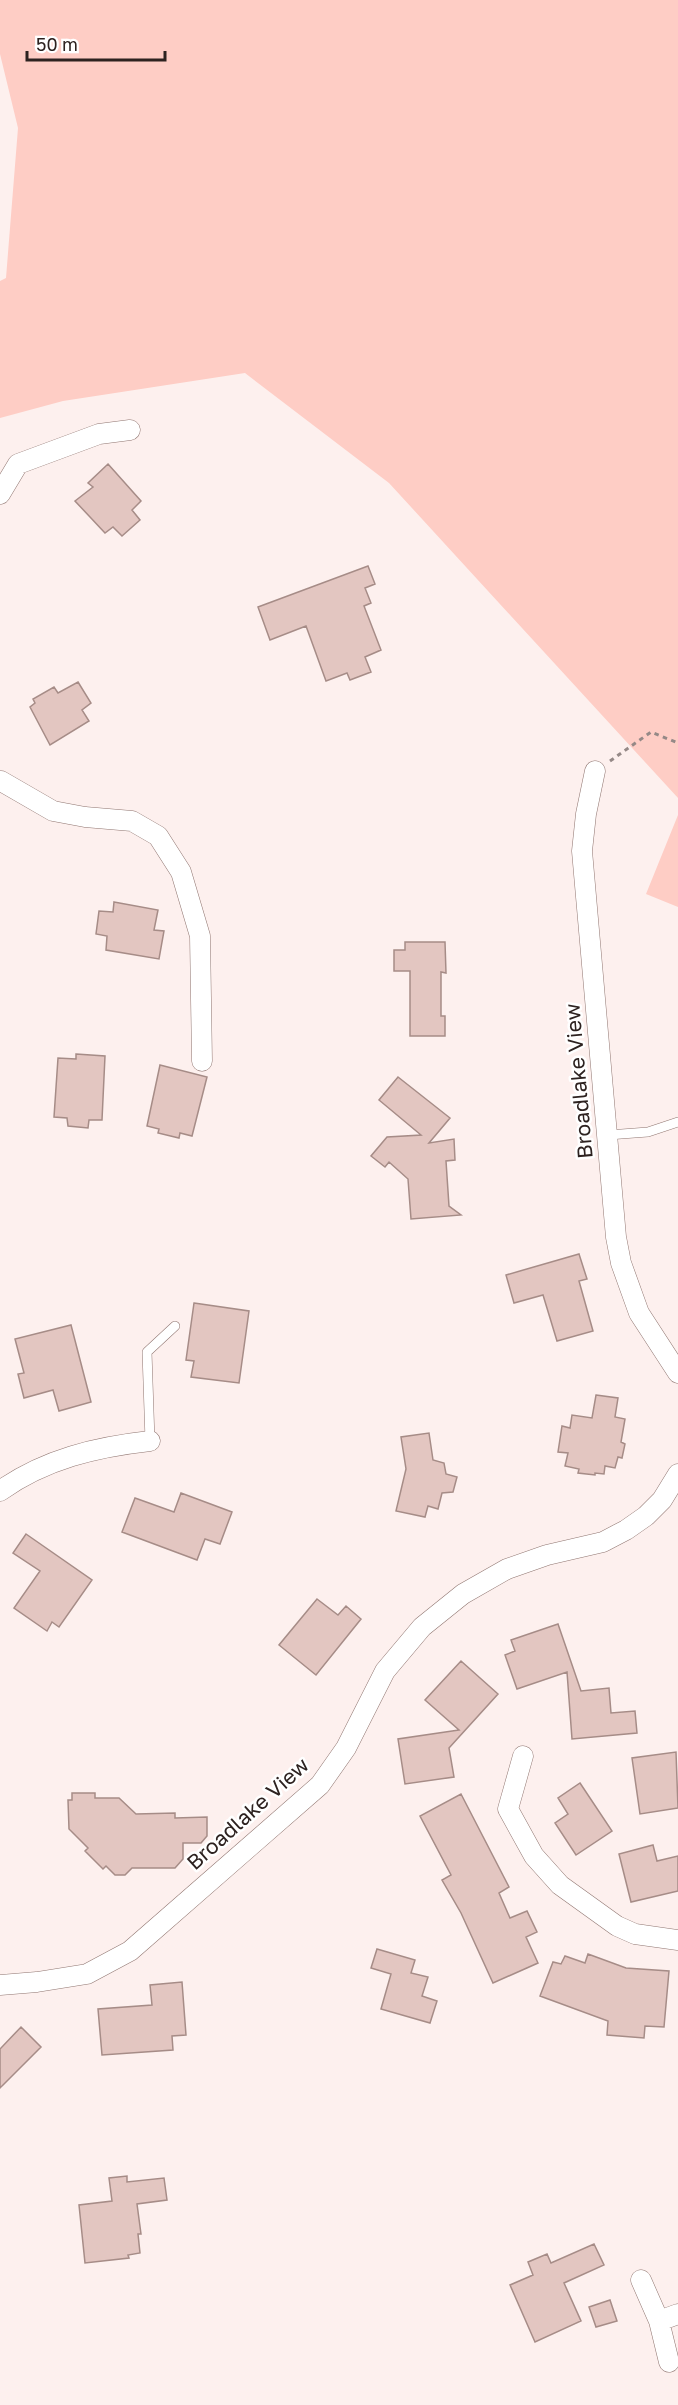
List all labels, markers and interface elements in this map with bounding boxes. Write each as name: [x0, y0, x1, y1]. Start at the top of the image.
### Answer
scale bar: [27, 24, 165, 62]
text: 50 m: [36, 33, 78, 55]
street label: Broadlake View: [558, 1002, 598, 1160]
street label: Broadlake View: [181, 1752, 314, 1875]

